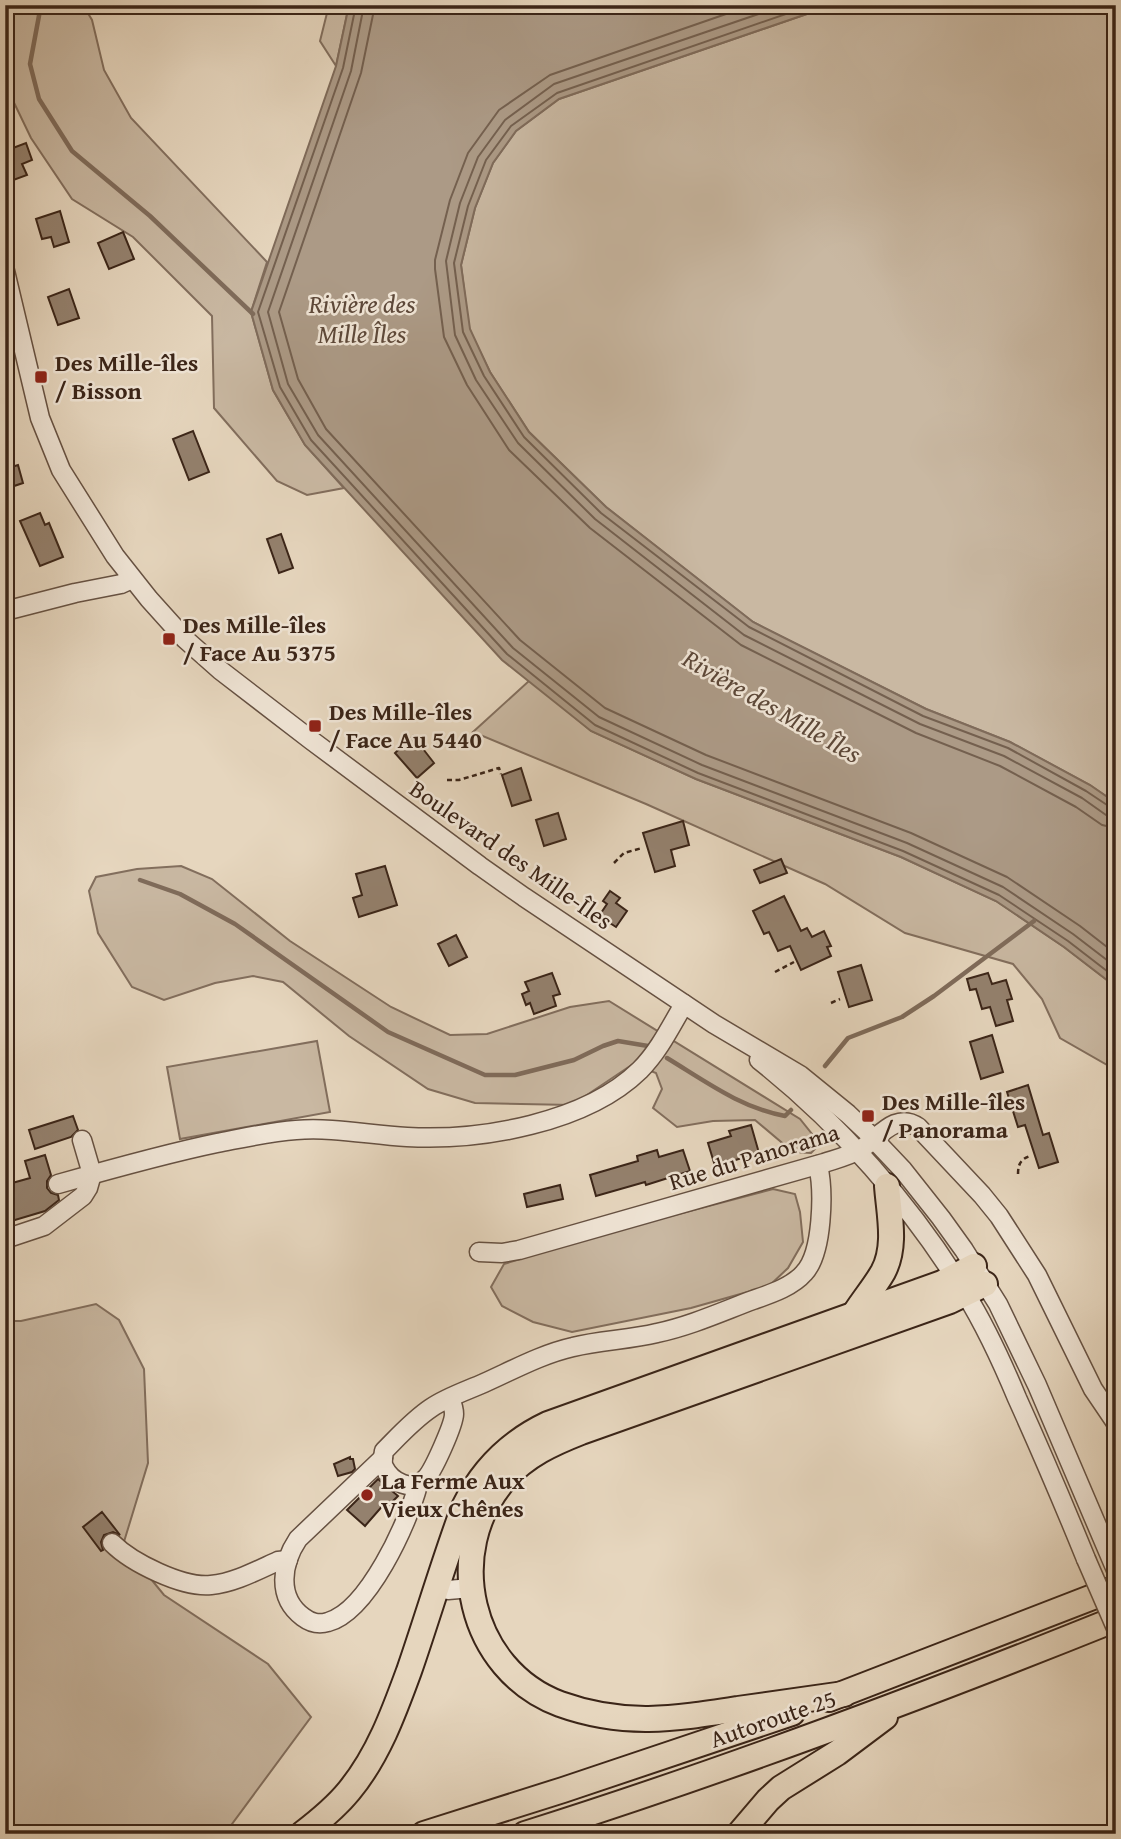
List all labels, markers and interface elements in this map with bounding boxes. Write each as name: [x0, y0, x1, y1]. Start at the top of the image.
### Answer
water label: Rivière des Mille Îles: [308, 284, 416, 353]
place label: Des Mille-îles / Bisson: [55, 345, 198, 408]
marker: Des Mille-îles / Bisson: [33, 369, 49, 385]
place label: Des Mille-îles / Face Au 5375: [183, 607, 336, 670]
marker: Des Mille-îles / Face Au 5375: [161, 631, 177, 647]
water label: Rivière des Mille Îles: [675, 638, 869, 773]
place label: Des Mille-îles / Face Au 5440: [329, 694, 482, 757]
marker: Des Mille-îles / Face Au 5440: [307, 718, 323, 734]
street label: Boulevard des Mille-Îles: [403, 771, 620, 938]
place label: Des Mille-îles / Panorama: [882, 1084, 1025, 1147]
marker: Des Mille-îles / Panorama: [860, 1108, 876, 1124]
street label: Rue du Panorama: [664, 1114, 844, 1199]
place label: La Ferme Aux Vieux Chênes: [381, 1463, 525, 1526]
marker: La Ferme Aux Vieux Chênes: [359, 1487, 375, 1503]
street label: Autoroute 25: [705, 1681, 841, 1756]

